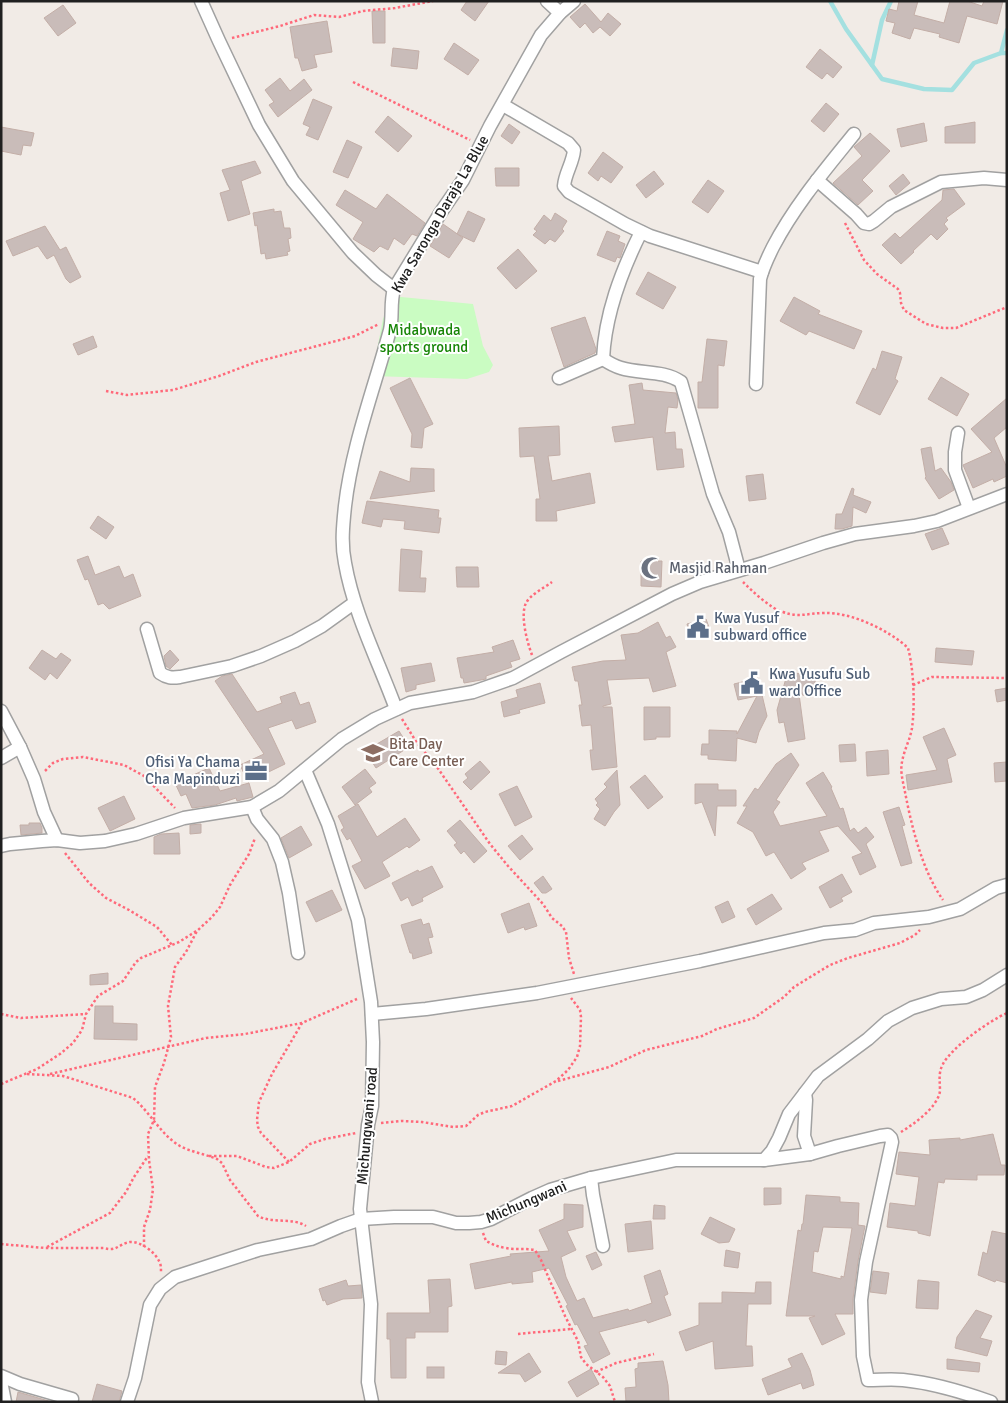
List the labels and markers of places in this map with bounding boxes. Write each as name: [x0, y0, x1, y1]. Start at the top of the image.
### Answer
mosque icon: Masjid Rahman: [639, 555, 665, 581]
place label: Masjid Rahman: [669, 559, 767, 577]
place label: Kwa Yusuf subward office: [714, 609, 807, 644]
public building icon: Kwa Yusuf subward office: [685, 614, 711, 640]
place label: Kwa Yusufu Sub ward Office: [769, 665, 870, 700]
public building icon: Kwa Yusufu Sub ward Office: [739, 670, 765, 696]
place label: Bita Day Care Center: [389, 735, 465, 770]
school or university icon: Bita Day Care Center: [360, 740, 386, 766]
place label: Ofisi Ya Chama Cha Mapinduzi: [145, 753, 240, 788]
office icon: Ofisi Ya Chama Cha Mapinduzi: [243, 758, 269, 784]

